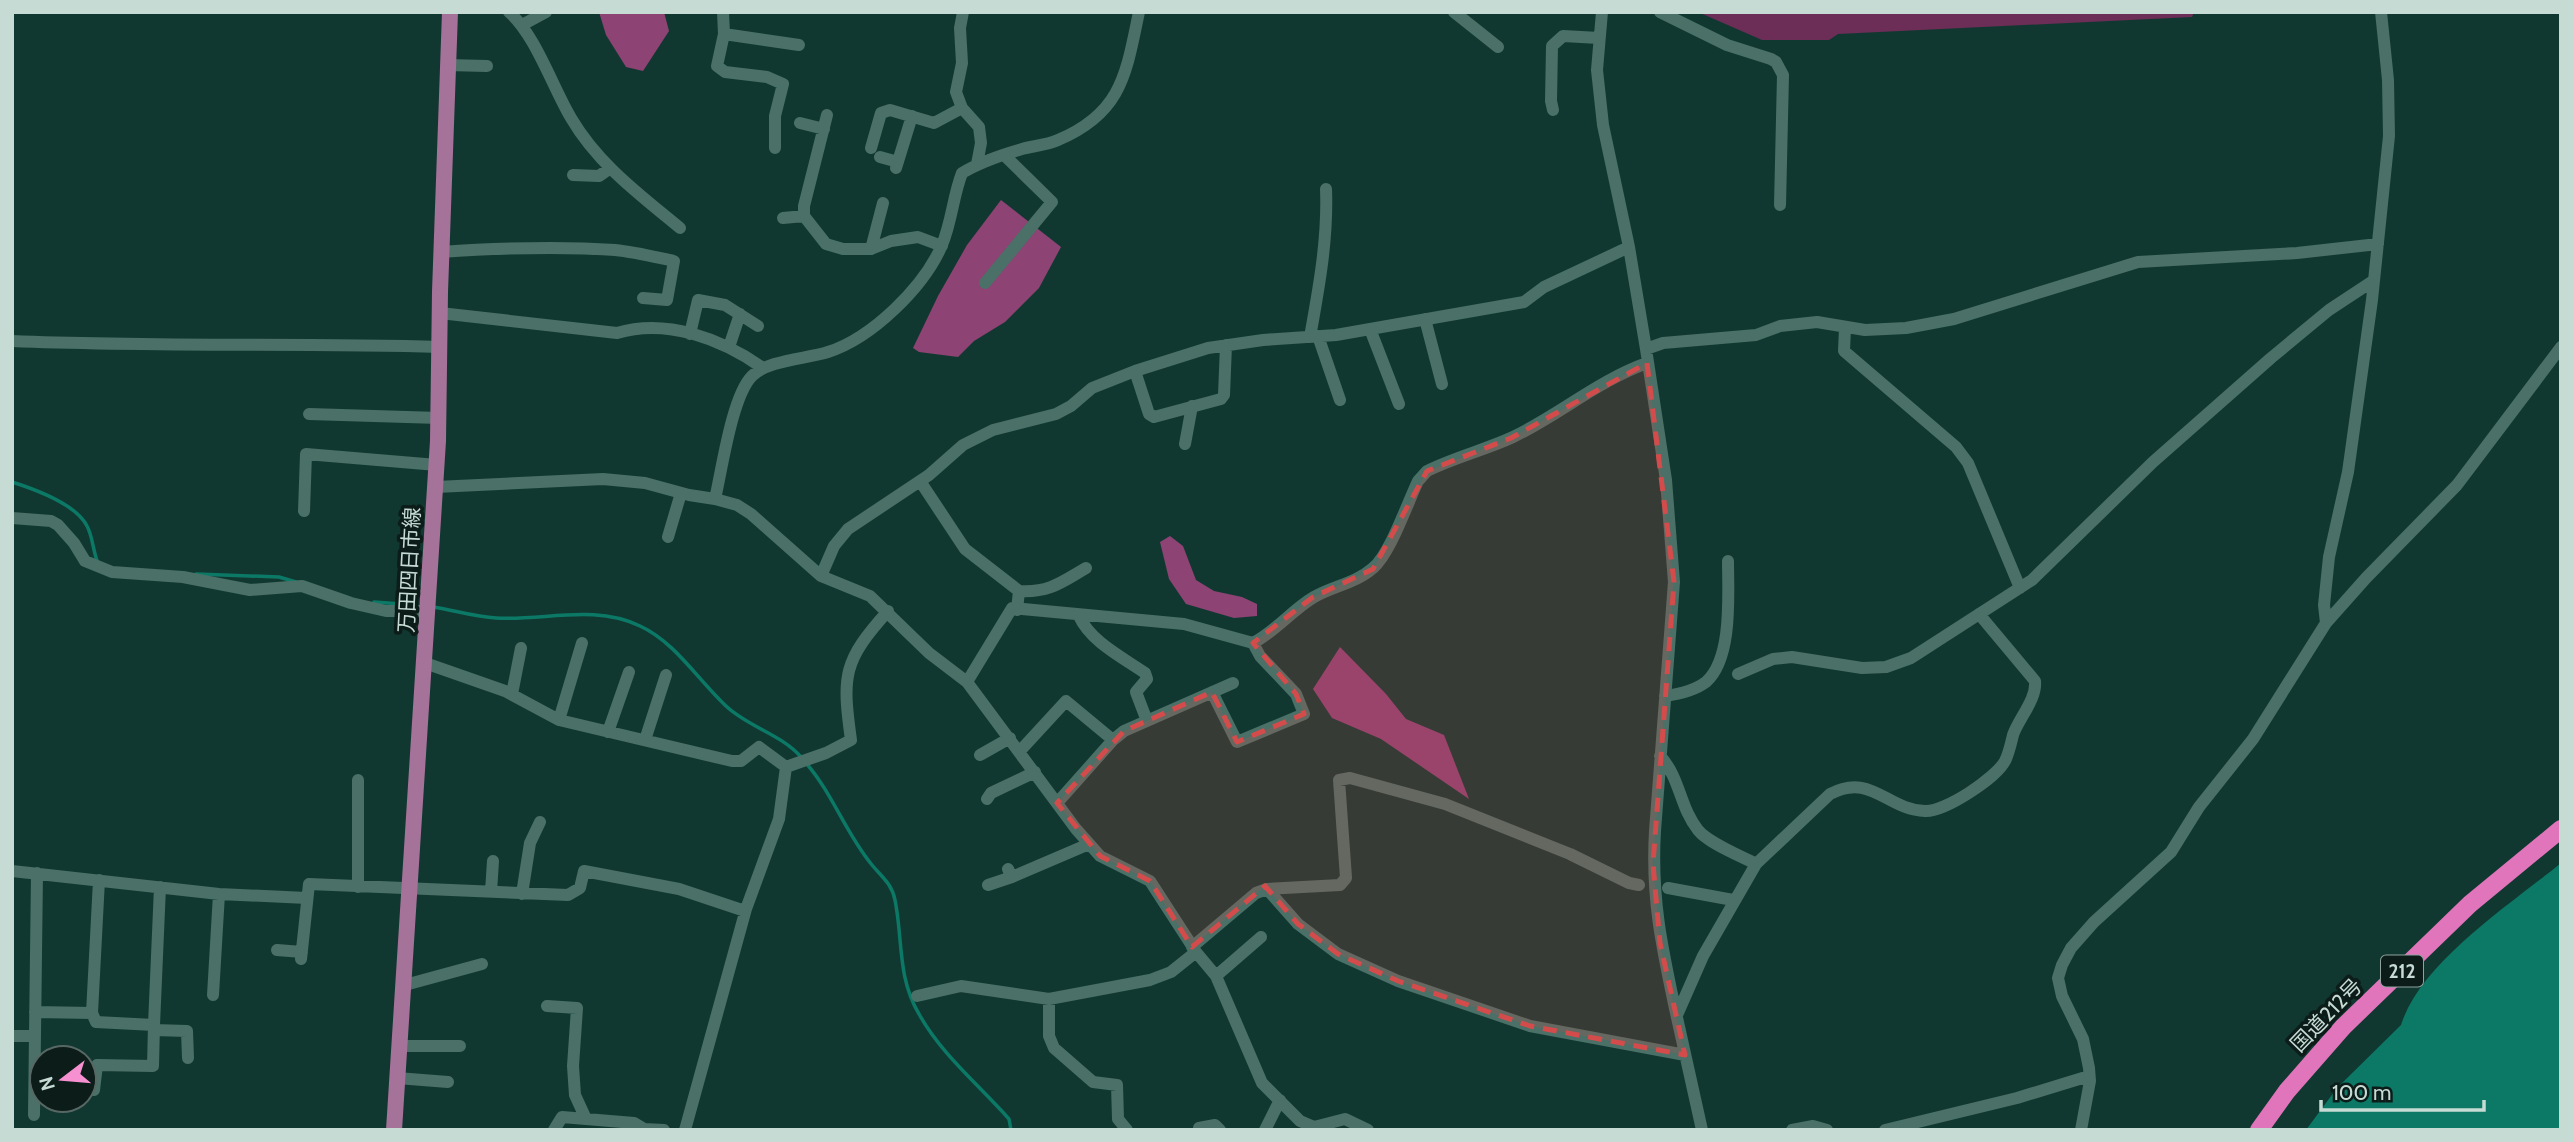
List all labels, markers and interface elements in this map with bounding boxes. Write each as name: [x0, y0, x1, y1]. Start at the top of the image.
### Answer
street label: 万田四日市線: [393, 506, 425, 634]
road number: 212: [2381, 956, 2423, 987]
street label: 国道212号: [2285, 973, 2367, 1057]
north arrow: [28, 1044, 98, 1114]
scale bar: [2321, 1068, 2484, 1112]
text: N: [34, 1074, 60, 1093]
text: 100 m: [2332, 1080, 2391, 1105]

